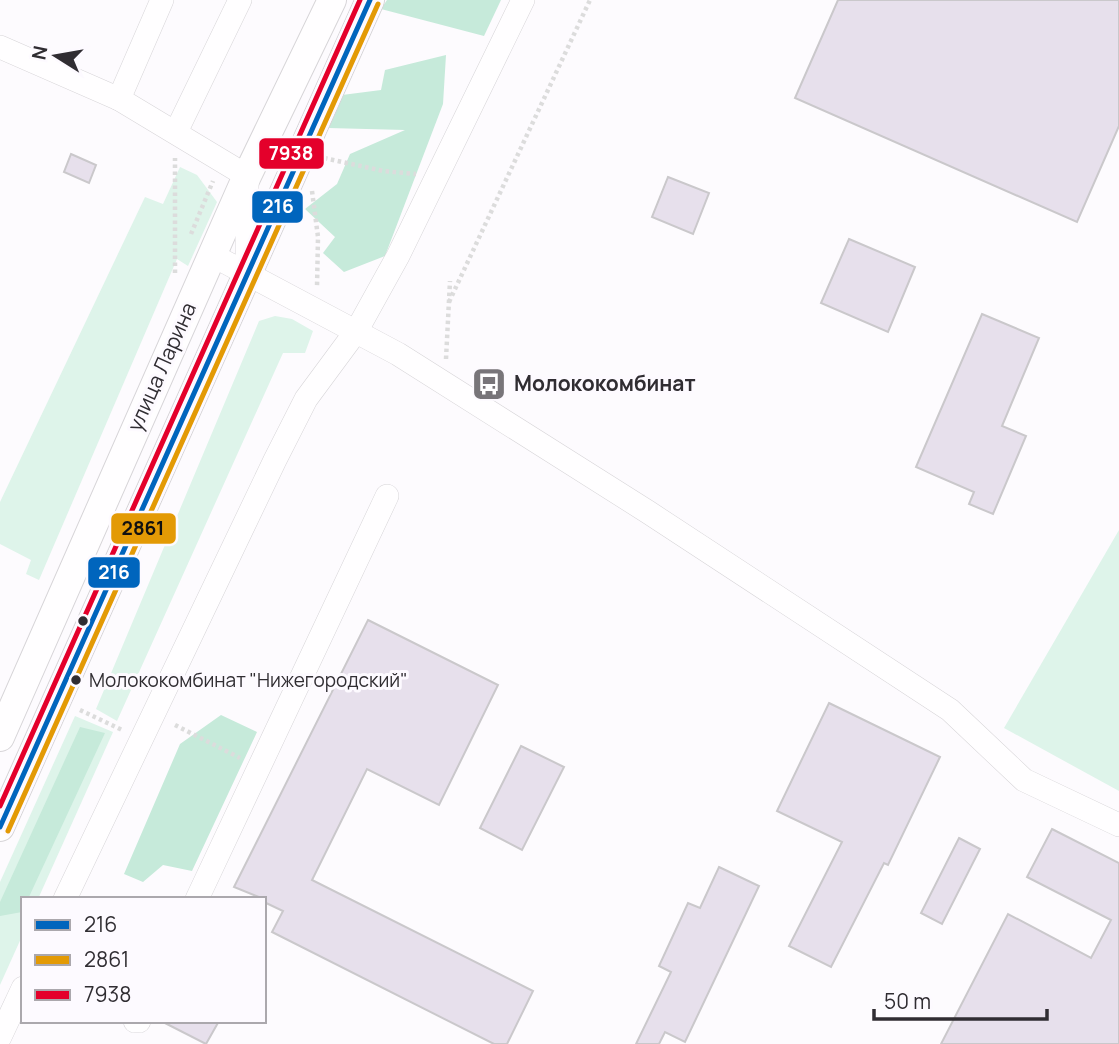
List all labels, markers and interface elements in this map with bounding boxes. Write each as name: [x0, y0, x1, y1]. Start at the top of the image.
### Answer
north arrow: [21, 21, 91, 91]
text: N: [25, 44, 53, 62]
line badge: 7938: [258, 137, 325, 170]
text: 7938: [269, 140, 313, 166]
line badge: 216: [251, 190, 304, 224]
text: 216: [262, 193, 294, 219]
street label: улица Ларина: [120, 298, 202, 435]
bus stop icon: Молококомбинат: [470, 365, 508, 403]
place label: Молококомбинат: [514, 369, 696, 397]
line badge: 2861: [110, 512, 177, 545]
text: 2861: [122, 515, 164, 541]
line badge: 216: [87, 556, 141, 589]
text: 216: [98, 559, 130, 585]
unlabelled marker: [76, 614, 90, 628]
place label: Молококомбинат "Нижегородский": [89, 667, 408, 693]
marker: Молококомбинат "Нижегородский": [69, 673, 83, 687]
legend: [21, 897, 266, 1023]
text: 216: [84, 910, 117, 938]
text: 2861: [84, 945, 129, 973]
scale bar: [874, 978, 1047, 1022]
text: 7938: [84, 980, 131, 1008]
text: 50 m: [884, 987, 931, 1015]

